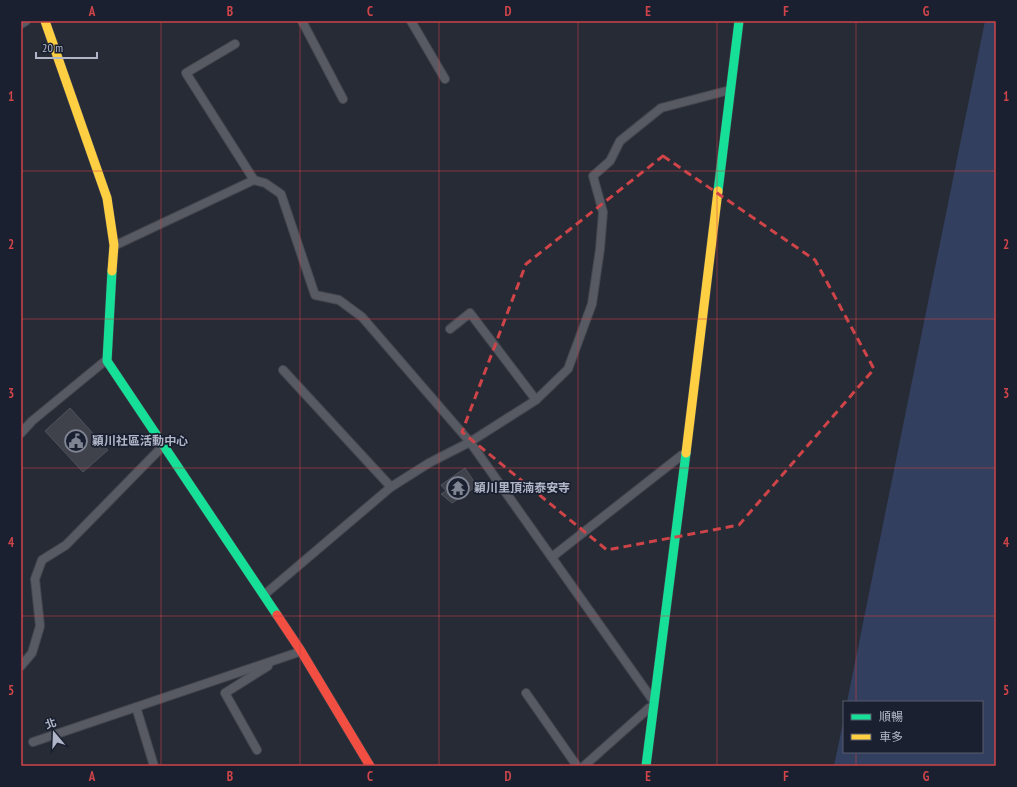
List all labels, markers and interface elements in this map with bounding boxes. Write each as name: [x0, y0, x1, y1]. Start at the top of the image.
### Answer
text: A: [88, 3, 96, 20]
text: B: [227, 3, 233, 20]
text: C: [367, 3, 373, 20]
text: D: [505, 3, 512, 20]
text: E: [645, 3, 651, 20]
text: F: [783, 3, 789, 20]
text: G: [923, 3, 930, 20]
scale bar: [36, 34, 97, 60]
text: 20 m: [42, 40, 63, 55]
text: 1: [8, 88, 14, 105]
text: 1: [1003, 88, 1009, 105]
text: 2: [8, 236, 14, 253]
text: 2: [1003, 236, 1009, 253]
text: 3: [8, 385, 14, 402]
text: 3: [1003, 385, 1009, 402]
public building icon: 穎川社區活動中心: [63, 428, 89, 454]
place label: 穎川社區活動中心: [92, 433, 188, 448]
temple icon: 穎川里頂湳泰安寺: [445, 475, 471, 501]
place label: 穎川里頂湳泰安寺: [474, 480, 570, 495]
text: 4: [8, 534, 15, 551]
text: 4: [1003, 534, 1010, 551]
text: 5: [8, 682, 14, 699]
text: 5: [1003, 682, 1009, 699]
legend: [843, 701, 983, 753]
text: 順暢: [879, 709, 903, 724]
north arrow: [34, 713, 74, 753]
text: 北: [43, 715, 58, 732]
text: 車多: [879, 729, 903, 744]
text: A: [88, 768, 96, 785]
text: B: [227, 768, 233, 785]
text: C: [367, 768, 373, 785]
text: D: [505, 768, 512, 785]
text: E: [645, 768, 651, 785]
text: F: [783, 768, 789, 785]
text: G: [923, 768, 930, 785]

